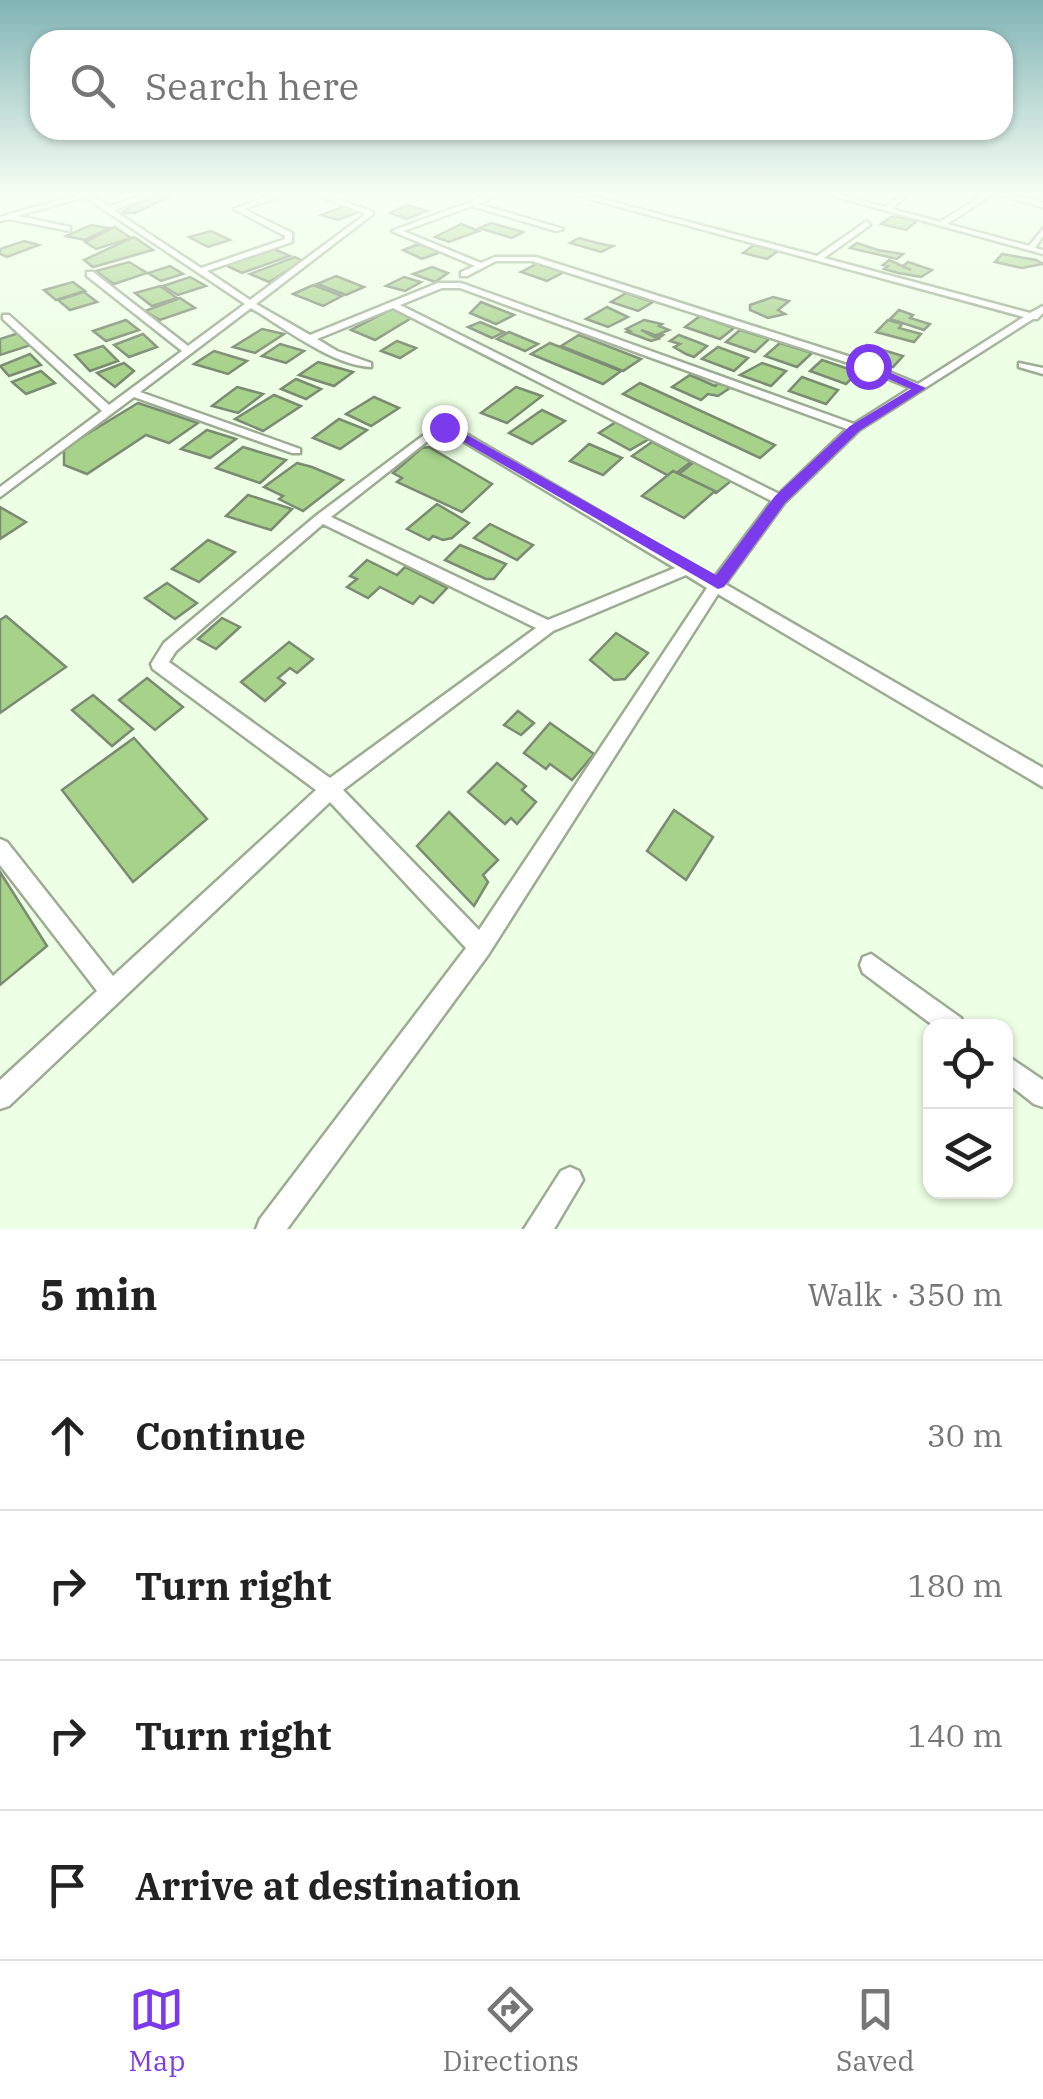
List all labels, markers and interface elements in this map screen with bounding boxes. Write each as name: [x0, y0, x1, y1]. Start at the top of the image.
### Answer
search box: [30, 30, 1013, 140]
icon: search: [65, 58, 120, 113]
text: Search here: [145, 61, 359, 110]
route start: [846, 344, 892, 390]
route end: [422, 405, 468, 451]
map controls: [923, 1019, 1013, 1199]
button: locate: [923, 1019, 1013, 1109]
button: layers: [923, 1109, 1013, 1199]
text: 5 min: [40, 1267, 158, 1322]
text: Walk · 350 m: [807, 1273, 1003, 1315]
icon: ahead: [40, 1408, 95, 1463]
text: Continue: [135, 1411, 306, 1460]
text: 30 m: [927, 1414, 1003, 1456]
icon: right: [40, 1558, 95, 1613]
text: Turn right: [135, 1561, 331, 1610]
text: 180 m: [907, 1564, 1003, 1606]
icon: right: [40, 1708, 95, 1763]
text: Turn right: [135, 1711, 331, 1760]
text: 140 m: [907, 1714, 1003, 1756]
icon: arrive: [40, 1858, 95, 1913]
text: Arrive at destination: [135, 1861, 521, 1910]
tab: Map: [129, 1982, 185, 2079]
tab: Directions: [442, 1982, 579, 2079]
tab: Saved: [836, 1982, 914, 2079]

